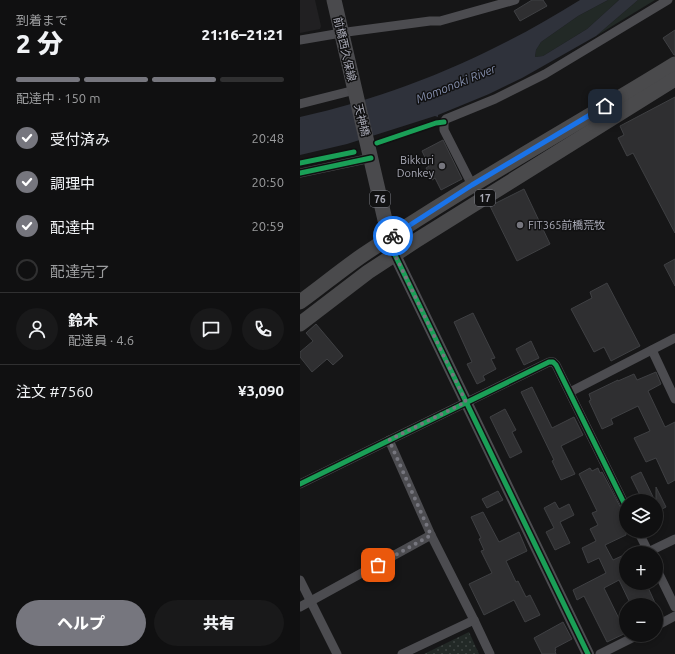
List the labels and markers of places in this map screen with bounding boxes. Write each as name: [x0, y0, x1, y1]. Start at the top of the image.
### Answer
pin: [588, 89, 622, 123]
place label: Bikkuri Donkey: [397, 154, 435, 179]
marker: Bikkuri Donkey: [437, 161, 447, 171]
place label: FIT365前橋荒牧: [528, 219, 605, 231]
marker: FIT365前橋荒牧: [515, 220, 525, 230]
pin: [361, 548, 395, 582]

